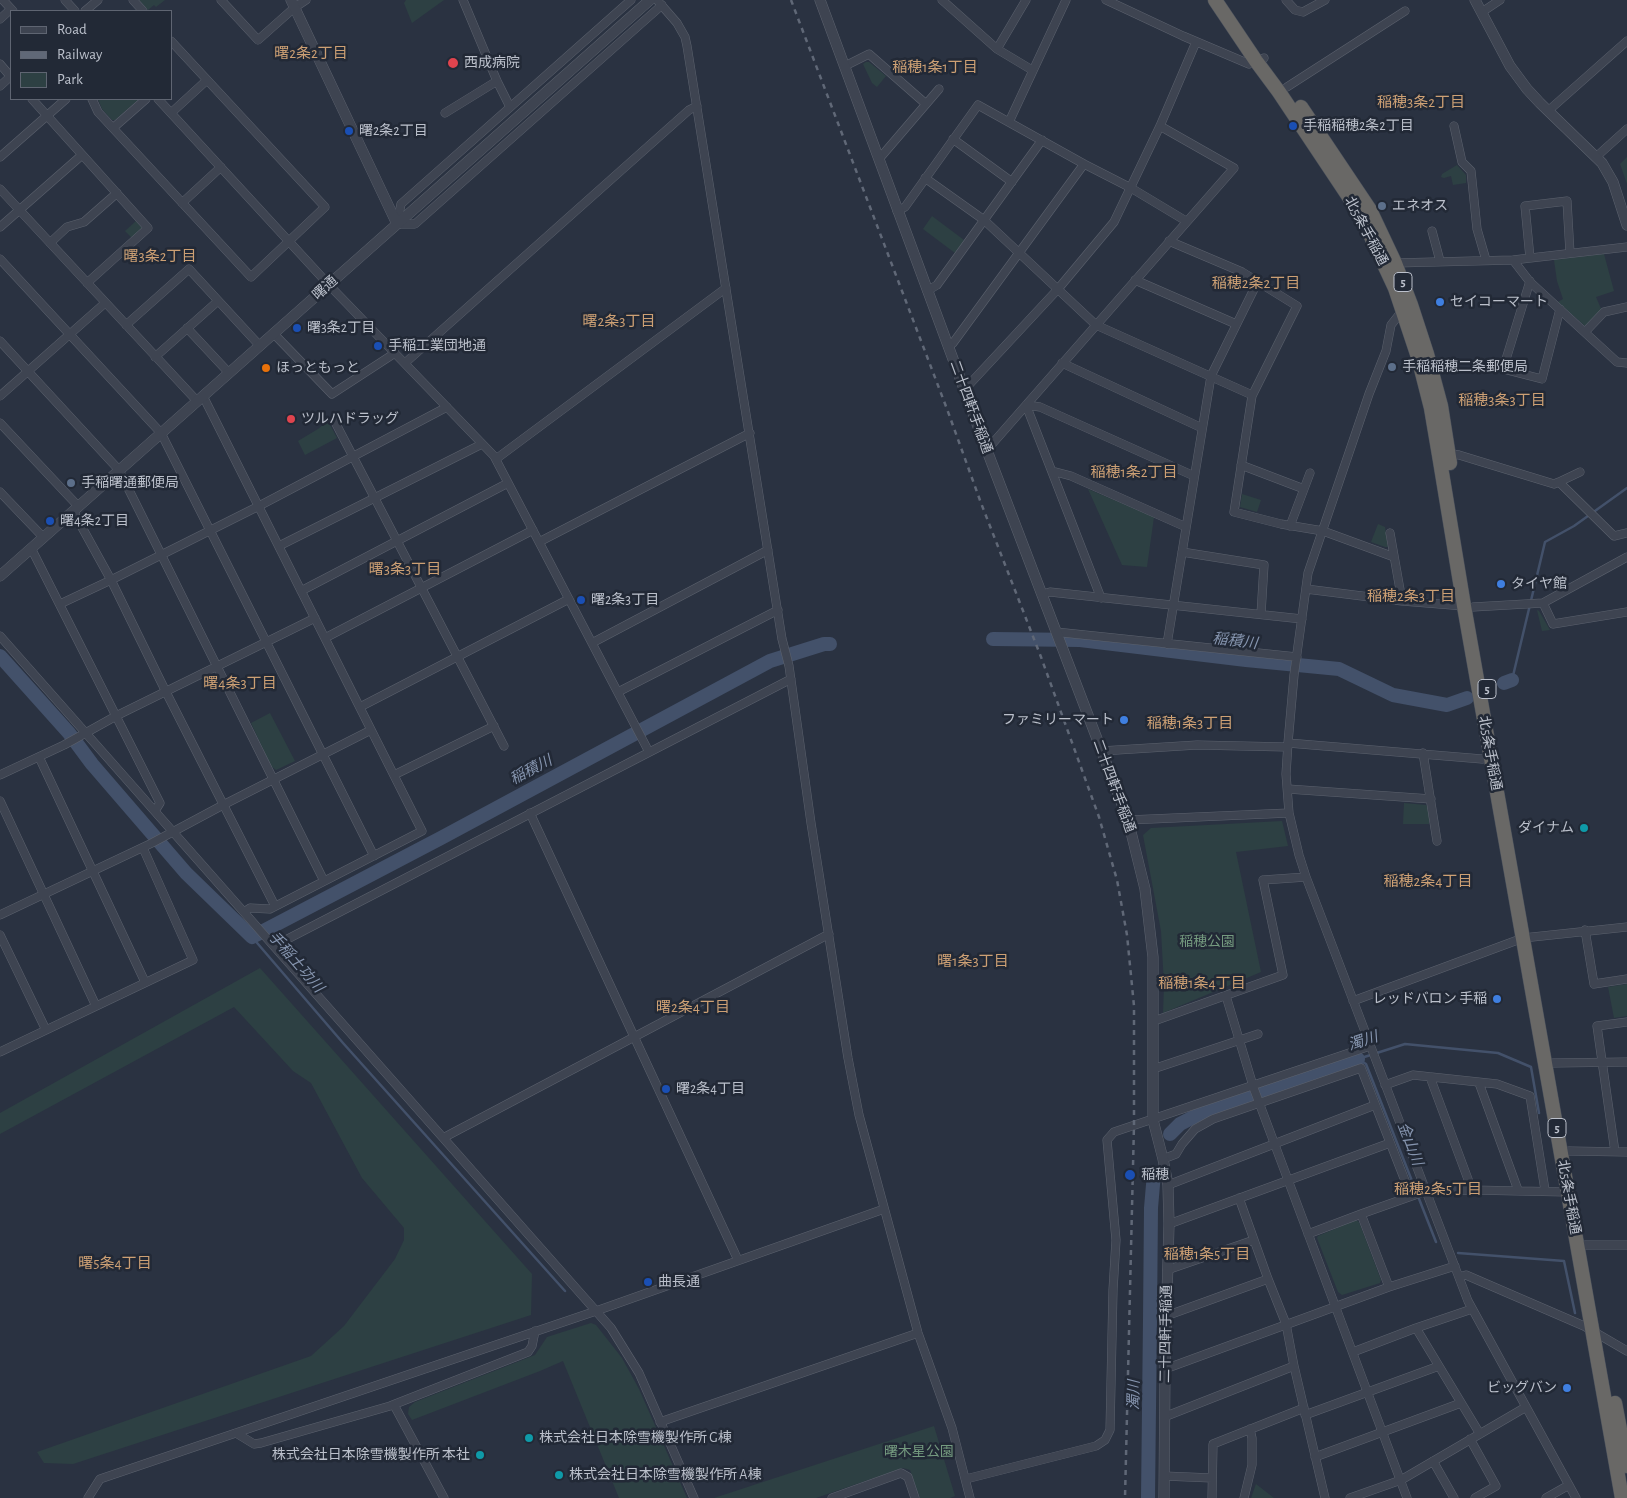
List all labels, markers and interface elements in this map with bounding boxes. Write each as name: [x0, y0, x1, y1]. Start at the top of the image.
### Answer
legend: [10, 10, 172, 100]
text: Road: [57, 22, 87, 37]
district label: 曙2条2丁目: [274, 44, 348, 62]
text: Railway: [57, 47, 102, 62]
place label: 西成病院: [464, 55, 520, 71]
marker: 西成病院: [446, 56, 460, 70]
district label: 稲穂1条1丁目: [892, 58, 978, 76]
text: Park: [57, 72, 83, 87]
district label: 稲穂3条2丁目: [1377, 93, 1465, 111]
place label: 手稲稲穂2条2丁目: [1303, 118, 1414, 134]
marker: 手稲稲穂2条2丁目: [1287, 120, 1299, 132]
place label: 曙2条2丁目: [359, 123, 428, 139]
marker: 曙2条2丁目: [343, 125, 355, 137]
street label: 北5条手稲通: [1341, 194, 1391, 268]
place label: エネオス: [1392, 198, 1448, 214]
marker: エネオス: [1376, 200, 1388, 212]
district label: 曙3条2丁目: [123, 247, 197, 265]
street label: 曙通: [309, 272, 341, 304]
road number: 5: [1394, 272, 1412, 292]
district label: 稲穂2条2丁目: [1212, 274, 1300, 292]
place label: セイコーマート: [1450, 294, 1548, 310]
marker: セイコーマート: [1434, 296, 1446, 308]
district label: 曙2条3丁目: [582, 312, 656, 330]
place label: 曙3条2丁目: [307, 320, 375, 336]
marker: 曙3条2丁目: [291, 322, 303, 334]
place label: 手稲工業団地通: [388, 338, 486, 354]
marker: 手稲工業団地通: [372, 340, 384, 352]
street label: 二十四軒手稲通: [946, 358, 996, 456]
place label: 手稲稲穂二条郵便局: [1402, 359, 1528, 375]
place label: ほっともっと: [276, 360, 360, 376]
marker: 手稲稲穂二条郵便局: [1386, 361, 1398, 373]
marker: ほっともっと: [260, 362, 272, 374]
district label: 稲穂3条3丁目: [1458, 391, 1546, 409]
place label: ツルハドラッグ: [301, 411, 399, 427]
marker: ツルハドラッグ: [285, 413, 297, 425]
district label: 稲穂1条2丁目: [1091, 463, 1177, 481]
place label: 手稲曙通郵便局: [81, 475, 179, 491]
marker: 手稲曙通郵便局: [65, 477, 77, 489]
place label: 曙4条2丁目: [60, 513, 129, 529]
marker: 曙4条2丁目: [44, 515, 56, 527]
district label: 曙3条3丁目: [369, 560, 441, 578]
place label: タイヤ館: [1511, 576, 1567, 592]
marker: タイヤ館: [1495, 578, 1507, 590]
district label: 稲穂2条3丁目: [1367, 587, 1455, 605]
place label: 曙2条3丁目: [591, 592, 659, 608]
marker: 曙2条3丁目: [575, 594, 587, 606]
water label: 稲積川: [1212, 629, 1258, 653]
district label: 曙4条3丁目: [203, 674, 277, 692]
road number: 5: [1478, 680, 1496, 699]
place label: ファミリーマート: [1002, 712, 1114, 728]
marker: ファミリーマート: [1118, 714, 1130, 726]
district label: 稲穂1条3丁目: [1147, 714, 1233, 732]
street label: 北5条手稲通: [1475, 714, 1505, 792]
street label: 二十四軒手稲通: [1089, 737, 1139, 835]
water label: 稲積川: [507, 751, 555, 789]
place label: ダイナム: [1518, 820, 1574, 836]
marker: ダイナム: [1578, 822, 1590, 834]
district label: 稲穂2条4丁目: [1383, 872, 1473, 890]
water label: 手稲土功川: [265, 928, 327, 996]
park label: 稲穂公園: [1179, 934, 1235, 950]
district label: 曙1条3丁目: [937, 952, 1009, 970]
district label: 稲穂1条4丁目: [1158, 974, 1246, 992]
place label: レッドバロン 手稲: [1373, 991, 1487, 1007]
marker: レッドバロン 手稲: [1491, 993, 1503, 1005]
district label: 曙2条4丁目: [656, 998, 730, 1016]
water label: 濁川: [1346, 1028, 1380, 1054]
place label: 曙2条4丁目: [676, 1081, 745, 1097]
marker: 曙2条4丁目: [660, 1083, 672, 1095]
road number: 5: [1548, 1118, 1566, 1138]
water label: 金山川: [1394, 1120, 1426, 1168]
street label: 北5条手稲通: [1554, 1158, 1584, 1236]
place label: 稲穂: [1141, 1167, 1169, 1183]
marker: 稲穂: [1123, 1168, 1137, 1182]
district label: 稲穂2条5丁目: [1394, 1180, 1482, 1198]
district label: 稲穂1条5丁目: [1164, 1245, 1250, 1263]
district label: 曙5条4丁目: [78, 1254, 152, 1272]
place label: 曲長通: [658, 1274, 700, 1290]
marker: 曲長通: [642, 1276, 654, 1288]
street label: 二十四軒手稲通: [1157, 1285, 1175, 1383]
water label: 濁川: [1125, 1380, 1143, 1410]
place label: ビッグバン: [1487, 1380, 1557, 1396]
marker: ビッグバン: [1561, 1382, 1573, 1394]
place label: 株式会社日本除雪機製作所 G棟: [539, 1430, 732, 1446]
marker: 株式会社日本除雪機製作所 G棟: [523, 1432, 535, 1444]
park label: 曙木星公園: [884, 1444, 954, 1460]
place label: 株式会社日本除雪機製作所 本社: [272, 1447, 470, 1463]
marker: 株式会社日本除雪機製作所 本社: [474, 1449, 486, 1461]
place label: 株式会社日本除雪機製作所 A棟: [569, 1467, 761, 1483]
marker: 株式会社日本除雪機製作所 A棟: [553, 1469, 565, 1481]

